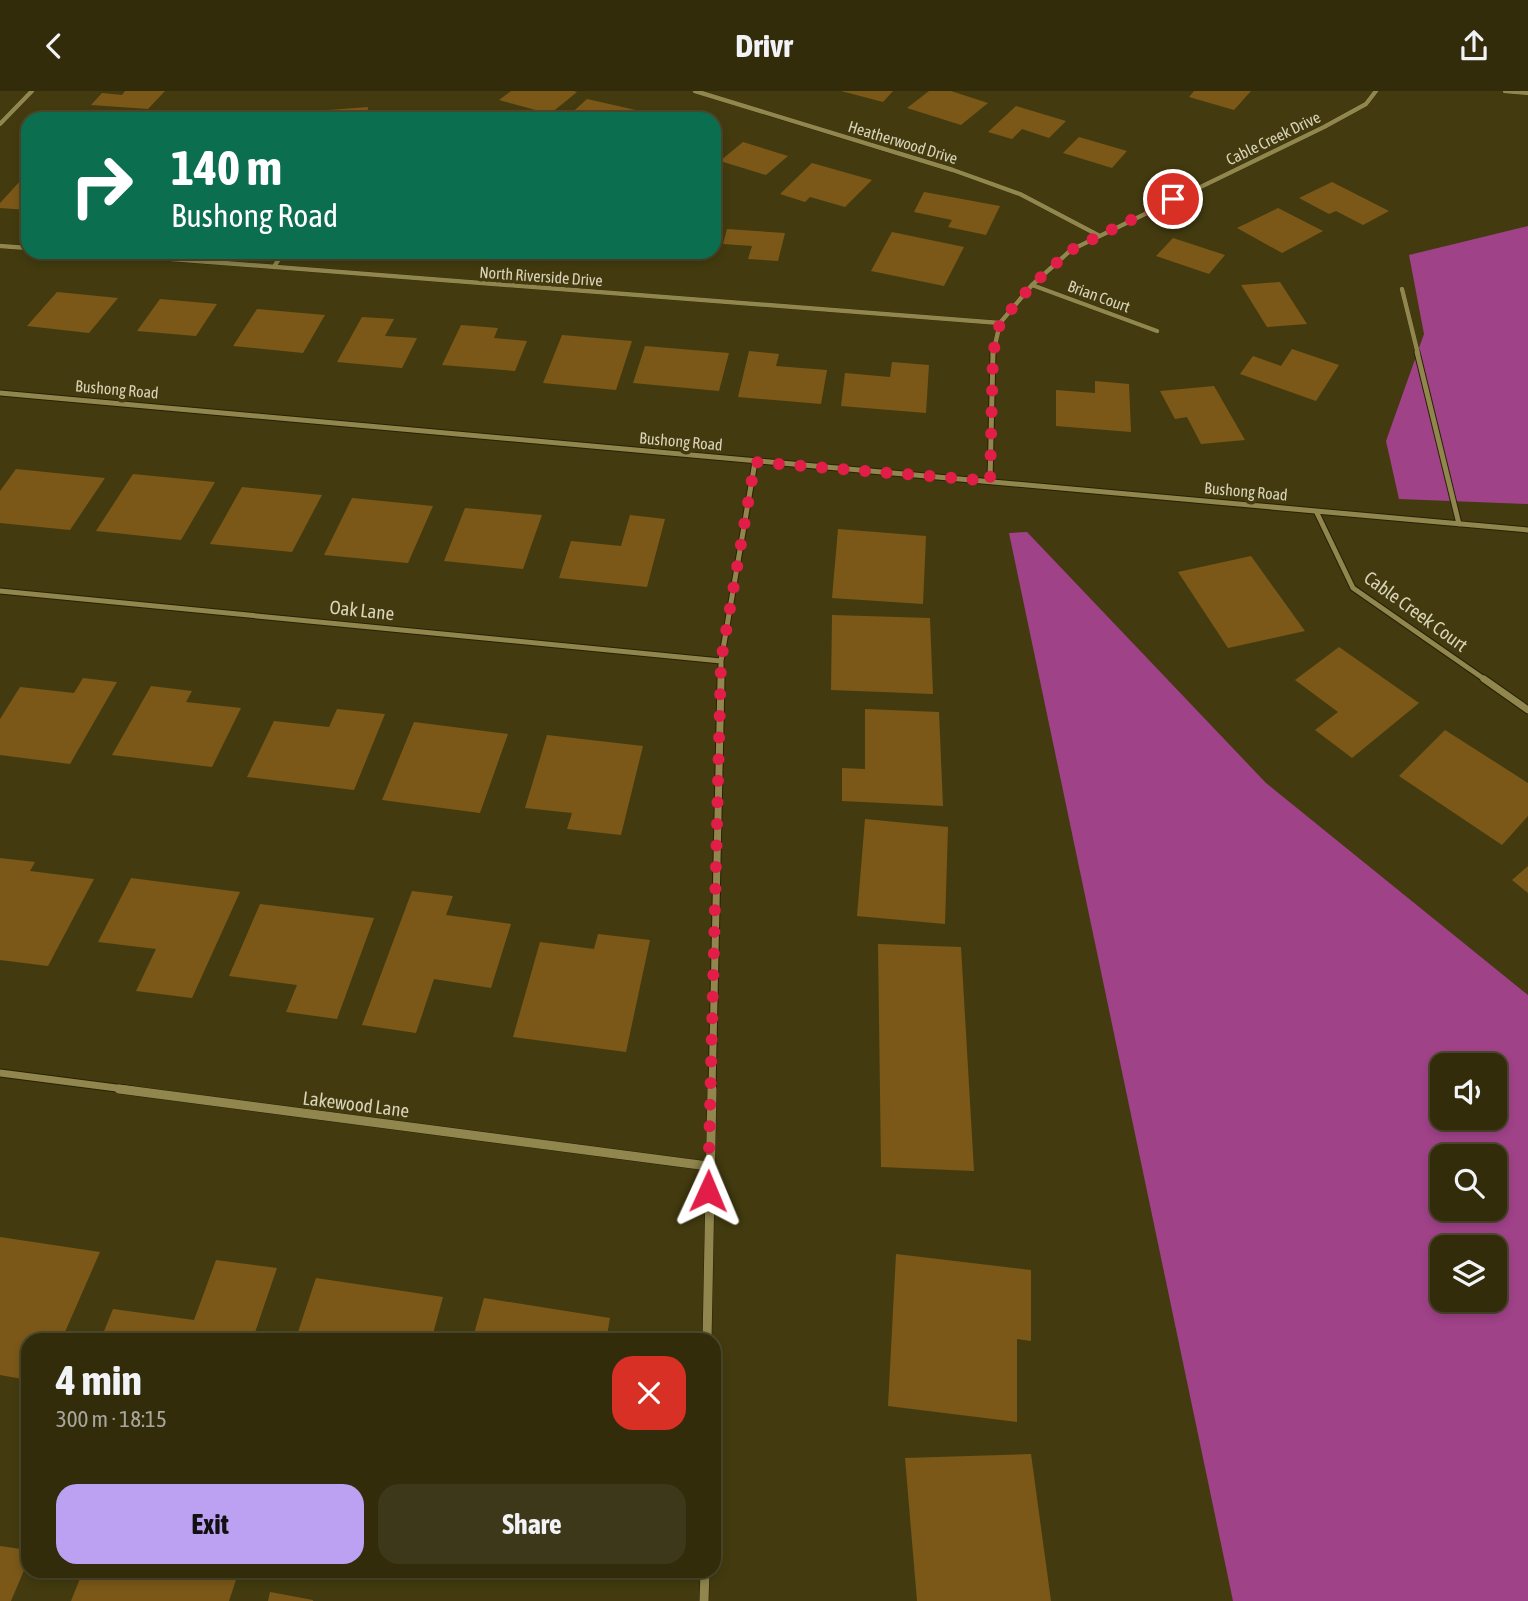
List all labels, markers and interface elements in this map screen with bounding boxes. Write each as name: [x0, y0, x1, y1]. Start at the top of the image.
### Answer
icon: back: [35, 27, 73, 65]
text: Drivr: [735, 27, 793, 64]
icon: share: [1455, 27, 1493, 65]
street label: Cable Creek Drive: [1223, 107, 1323, 169]
street label: Heatherwood Drive: [846, 117, 960, 167]
text: 140 m: [171, 139, 282, 195]
icon: right: [56, 140, 147, 231]
pin: [1143, 169, 1203, 229]
icon: arrive: [1154, 180, 1192, 218]
text: Bushong Road: [171, 197, 338, 234]
street label: North Riverside Drive: [479, 263, 603, 289]
street label: Brian Court: [1065, 276, 1133, 316]
street label: Bushong Road: [74, 376, 159, 403]
street label: Bushong Road: [638, 428, 723, 455]
street label: Bushong Road: [1203, 478, 1288, 505]
street label: Cable Creek Court: [1360, 566, 1472, 656]
street label: Oak Lane: [329, 596, 395, 624]
map controls: [1430, 1053, 1507, 1312]
button: sound: [1430, 1053, 1507, 1130]
street label: Lakewood Lane: [301, 1087, 411, 1121]
button: search: [1430, 1144, 1507, 1221]
position arrow: [671, 1154, 745, 1228]
button: layers: [1430, 1235, 1507, 1312]
text: 4 min: [56, 1356, 142, 1404]
button: close: [612, 1356, 686, 1430]
text: 300 m · 18:15: [56, 1406, 167, 1432]
button: Exit: [56, 1484, 364, 1564]
button: Share: [378, 1484, 686, 1564]

